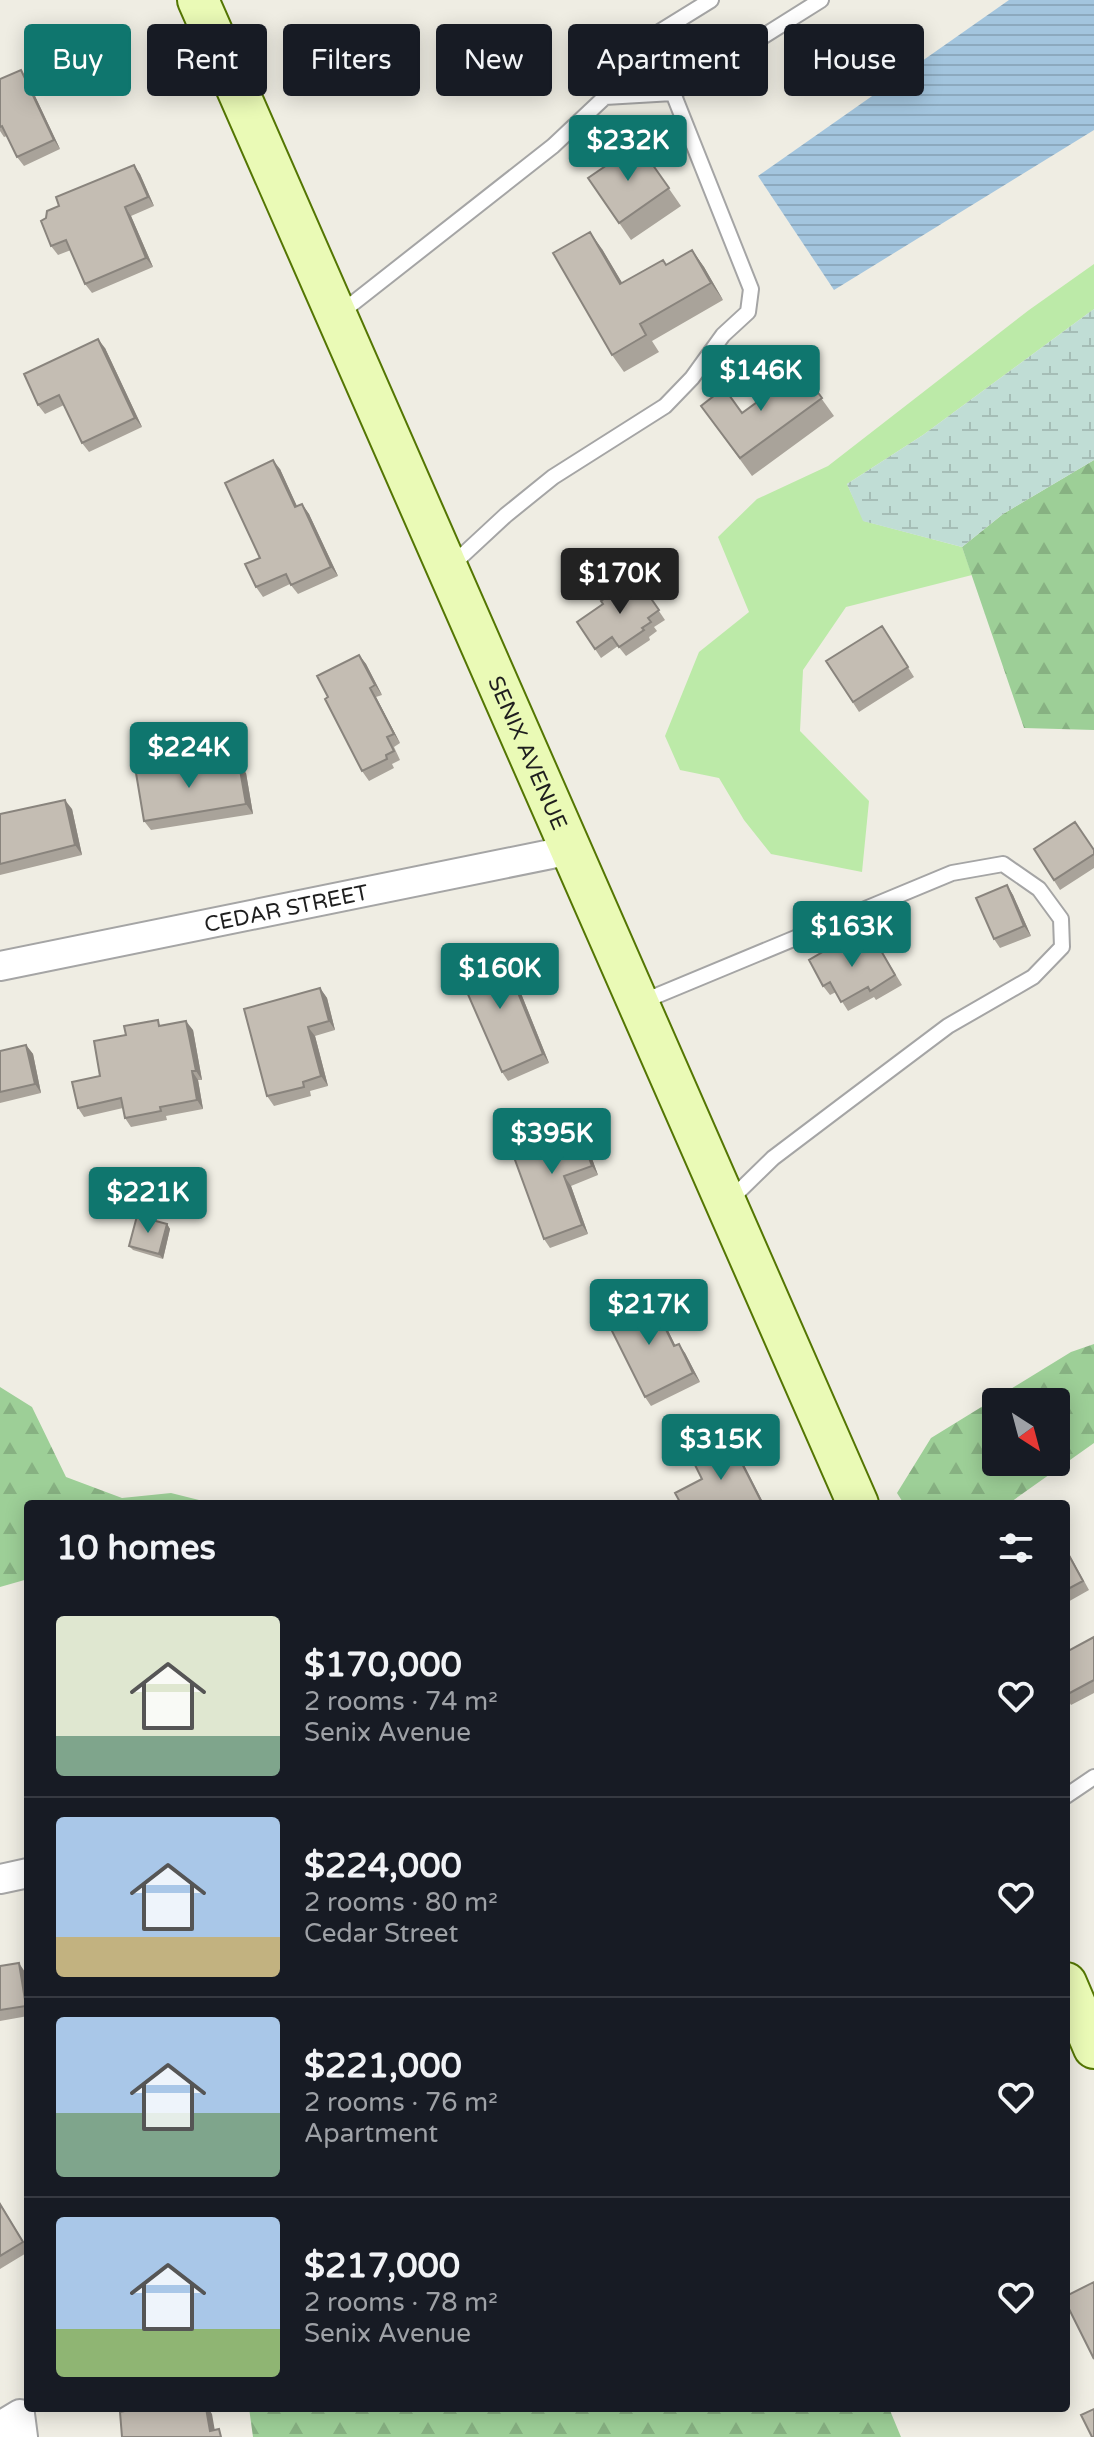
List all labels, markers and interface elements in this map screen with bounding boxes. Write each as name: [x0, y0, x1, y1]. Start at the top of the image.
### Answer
chip: Buy: [24, 24, 131, 96]
chip: Rent: [147, 24, 267, 96]
chip: Filters: [283, 24, 420, 96]
chip: New: [436, 24, 552, 96]
chip: Apartment: [568, 24, 768, 96]
chip: House: [784, 24, 924, 96]
pin: $232K: [572, 115, 684, 183]
text: $232K: [587, 125, 669, 156]
pin: $146K: [705, 345, 817, 413]
text: $146K: [720, 355, 802, 386]
pin: $170K: [564, 548, 676, 616]
text: $170K: [579, 558, 661, 589]
street label: SENIX AVENUE: [482, 672, 573, 834]
pin: $224K: [133, 722, 245, 790]
text: $224K: [148, 732, 230, 763]
street label: CEDAR STREET: [202, 879, 371, 938]
pin: $163K: [796, 901, 908, 969]
text: $163K: [811, 911, 893, 942]
pin: $160K: [444, 943, 556, 1011]
text: $160K: [459, 953, 541, 984]
pin: $395K: [496, 1108, 608, 1176]
text: $395K: [511, 1118, 593, 1149]
pin: $221K: [92, 1167, 204, 1235]
text: $221K: [107, 1177, 189, 1208]
pin: $217K: [593, 1279, 705, 1347]
text: $217K: [608, 1289, 690, 1320]
north arrow: [982, 1388, 1070, 1476]
map controls: [982, 1388, 1070, 1476]
pin: $315K: [665, 1414, 777, 1482]
text: $315K: [680, 1424, 762, 1455]
icon: filters: [994, 1526, 1038, 1570]
text: 10 homes: [56, 1528, 216, 1569]
text: $170,000: [304, 1645, 462, 1686]
icon: home: [120, 1648, 216, 1744]
icon: heart: [994, 1674, 1038, 1718]
text: 2 rooms · 74 m²: [304, 1686, 498, 1717]
text: Senix Avenue: [304, 1717, 471, 1748]
text: $224,000: [304, 1846, 462, 1887]
icon: home: [120, 1849, 216, 1945]
icon: heart: [994, 1875, 1038, 1919]
text: 2 rooms · 80 m²: [304, 1887, 498, 1918]
text: Cedar Street: [304, 1918, 458, 1949]
text: $221,000: [304, 2046, 462, 2087]
icon: home: [120, 2049, 216, 2145]
icon: heart: [994, 2075, 1038, 2119]
text: 2 rooms · 76 m²: [304, 2087, 498, 2118]
text: Apartment: [304, 2118, 438, 2149]
text: $217,000: [304, 2246, 460, 2287]
icon: home: [120, 2249, 216, 2345]
icon: heart: [994, 2275, 1038, 2319]
text: 2 rooms · 78 m²: [304, 2287, 498, 2318]
text: Senix Avenue: [304, 2318, 471, 2349]

